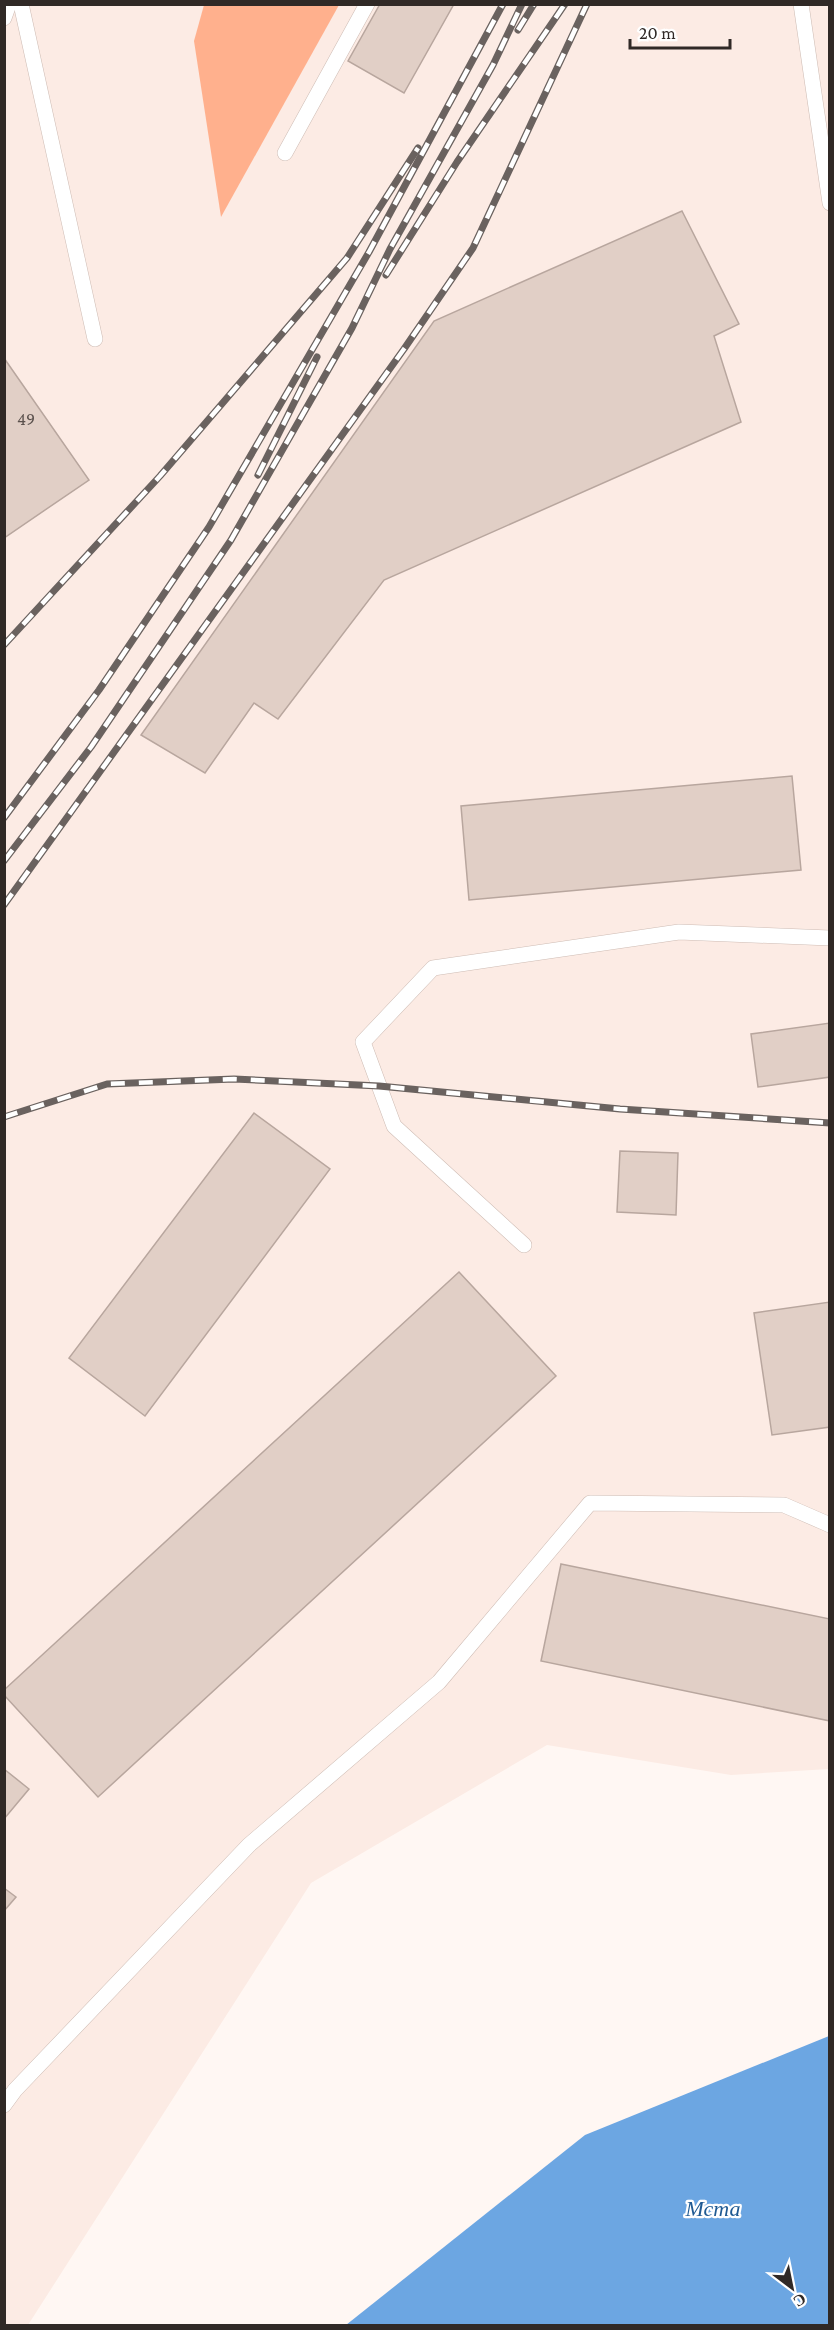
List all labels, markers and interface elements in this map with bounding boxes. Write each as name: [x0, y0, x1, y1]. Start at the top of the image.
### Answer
scale bar: [630, 12, 730, 50]
text: 20 m: [639, 23, 676, 43]
house number: 49: [17, 409, 35, 429]
water label: Мста: [685, 2196, 740, 2221]
north arrow: [762, 2258, 822, 2318]
text: С: [790, 2290, 809, 2311]

